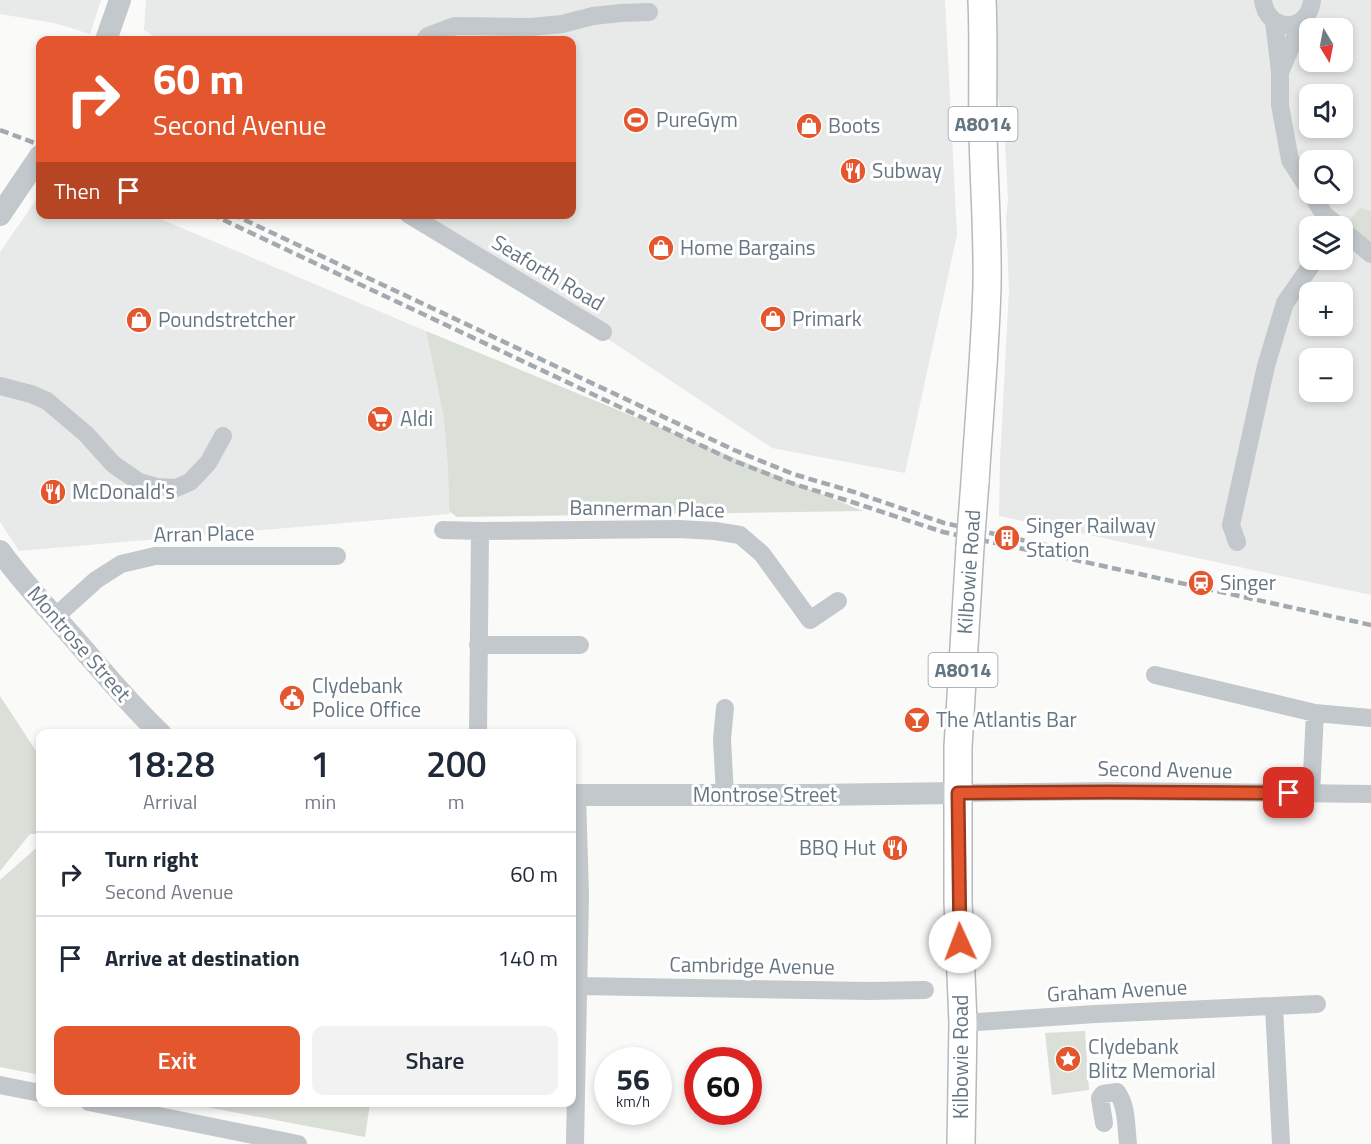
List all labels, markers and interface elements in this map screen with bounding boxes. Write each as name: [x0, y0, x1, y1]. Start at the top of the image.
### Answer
north arrow: [1299, 18, 1353, 72]
map controls: [1299, 18, 1353, 402]
text: 60 m: [153, 46, 245, 110]
icon: right: [54, 60, 132, 138]
button: sound: [1299, 84, 1353, 138]
place label: PureGym: [656, 103, 738, 135]
text: Second Avenue: [153, 104, 326, 145]
sports icon: PureGym: [621, 105, 651, 135]
road number: A8014: [948, 107, 1018, 141]
place label: Boots: [828, 109, 880, 141]
shop icon: Boots: [794, 111, 824, 141]
button: search: [1299, 150, 1353, 204]
place label: Subway: [872, 154, 942, 186]
restaurant icon: Subway: [838, 156, 868, 186]
text: Then: [54, 174, 100, 208]
icon: arrive: [112, 174, 145, 207]
button: layers: [1299, 216, 1353, 270]
street label: Seaforth Road: [486, 226, 611, 318]
place label: Home Bargains: [680, 231, 815, 263]
shop icon: Home Bargains: [646, 233, 676, 263]
button: +: [1299, 282, 1353, 336]
place label: Primark: [792, 302, 862, 334]
place label: Poundstretcher: [158, 303, 295, 335]
shop icon: Primark: [758, 304, 788, 334]
shop icon: Poundstretcher: [124, 305, 154, 335]
button: −: [1299, 348, 1353, 402]
place label: Aldi: [400, 402, 433, 434]
supermarket icon: Aldi: [365, 404, 395, 434]
place label: McDonald's: [72, 475, 175, 507]
restaurant icon: McDonald's: [38, 477, 68, 507]
street label: Bannerman Place: [569, 491, 725, 525]
street label: Kilbowie Road: [948, 509, 988, 635]
place label: Singer Railway Station: [1026, 509, 1156, 565]
street label: Arran Place: [153, 516, 255, 550]
building icon: Singer Railway Station: [992, 523, 1022, 553]
place label: Singer: [1220, 566, 1276, 598]
station icon: Singer: [1186, 568, 1216, 598]
street label: Montrose Street: [20, 578, 140, 709]
road number: A8014: [928, 653, 998, 687]
place label: Clydebank Police Office: [312, 669, 421, 725]
public building icon: Clydebank Police Office: [277, 683, 307, 713]
place label: The Atlantis Bar: [936, 703, 1077, 735]
bar icon: The Atlantis Bar: [902, 705, 932, 735]
text: 18:28: [126, 736, 215, 791]
text: 1: [310, 736, 330, 791]
text: 200: [426, 736, 486, 791]
street label: Second Avenue: [1097, 752, 1233, 786]
pin: [1263, 767, 1314, 818]
icon: arrive: [1272, 776, 1305, 809]
street label: Montrose Street: [693, 778, 838, 810]
text: Arrival: [143, 786, 197, 817]
text: min: [304, 786, 336, 817]
text: m: [448, 786, 464, 817]
place label: BBQ Hut: [799, 831, 877, 863]
restaurant icon: BBQ Hut: [880, 833, 910, 863]
text: Turn right: [105, 842, 199, 876]
text: 60 m: [510, 857, 558, 891]
icon: right: [54, 858, 87, 891]
text: Second Avenue: [105, 876, 233, 907]
position arrow: [928, 910, 992, 974]
text: Arrive at destination: [105, 941, 300, 975]
text: 140 m: [498, 941, 558, 975]
icon: arrive: [54, 942, 87, 975]
street label: Cambridge Avenue: [669, 948, 835, 982]
street label: Graham Avenue: [1046, 970, 1188, 1010]
street label: Kilbowie Road: [944, 995, 976, 1119]
button: Exit: [54, 1026, 300, 1095]
button: Share: [312, 1026, 558, 1095]
place label: Clydebank Blitz Memorial: [1088, 1030, 1216, 1086]
place icon: Clydebank Blitz Memorial: [1053, 1044, 1083, 1074]
speed limit sign: 60: [684, 1047, 762, 1125]
text: 56: [616, 1056, 650, 1102]
text: km/h: [616, 1090, 650, 1113]

